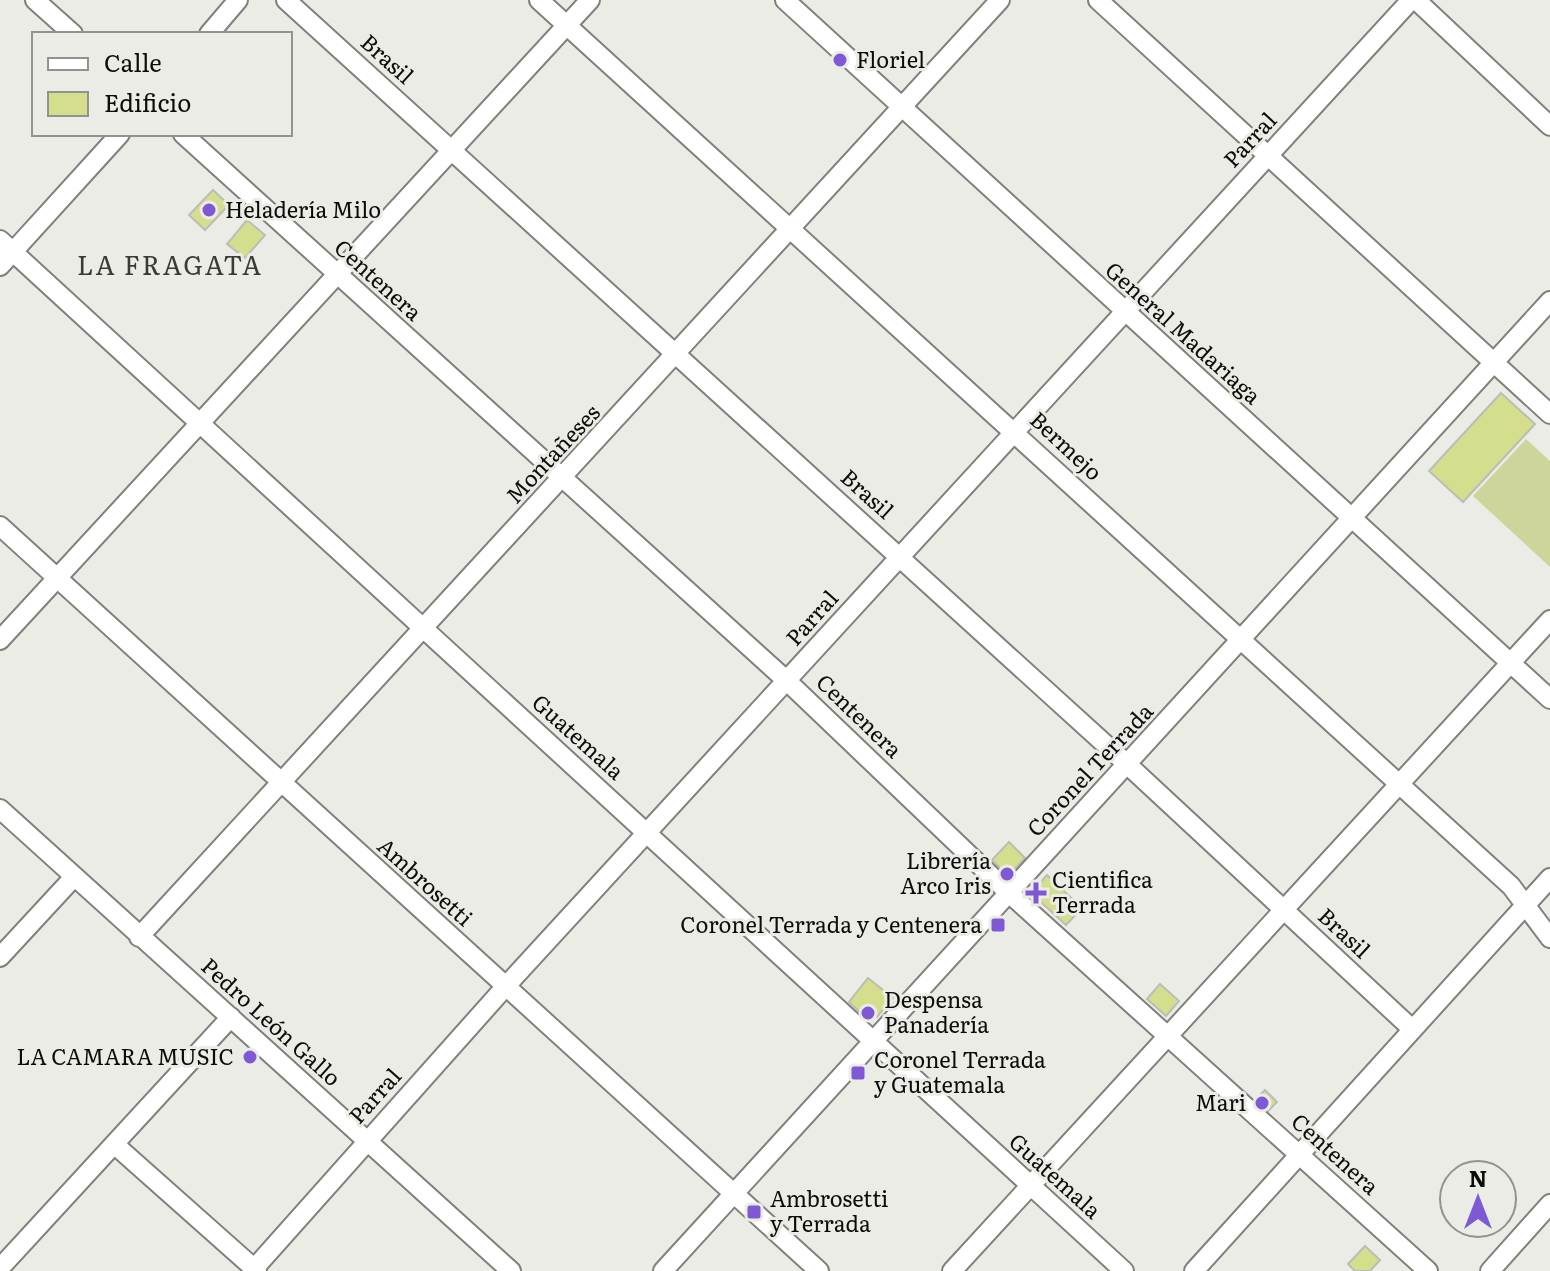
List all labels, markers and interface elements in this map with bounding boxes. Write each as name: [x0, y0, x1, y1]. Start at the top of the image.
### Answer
street label: Brasil: [354, 25, 422, 91]
legend: [32, 32, 292, 136]
place label: Floriel: [856, 42, 925, 75]
text: Calle: [104, 44, 162, 79]
marker: Floriel: [831, 51, 849, 69]
text: Edificio: [104, 84, 191, 119]
street label: Parral: [1215, 104, 1283, 174]
place label: Heladería Milo: [225, 192, 381, 225]
marker: Heladería Milo: [200, 201, 218, 219]
street label: Centenera: [328, 230, 430, 327]
district label: LA FRAGATA: [77, 244, 263, 283]
street label: General Madariaga: [1099, 253, 1269, 411]
street label: Montañeses: [497, 396, 607, 510]
street label: Bermejo: [1023, 403, 1111, 487]
street label: Brasil: [834, 460, 902, 526]
street label: Parral: [777, 582, 845, 652]
street label: Centenera: [810, 665, 911, 765]
street label: Guatemala: [526, 685, 633, 786]
street label: Coronel Terrada: [1018, 695, 1160, 843]
street label: Ambrosetti: [371, 829, 481, 933]
place label: Librería Arco Iris: [900, 843, 991, 901]
place label: Cientifica Terrada: [1052, 862, 1153, 920]
marker: Librería Arco Iris: [998, 865, 1016, 883]
marker: Cientifica Terrada: [1027, 884, 1045, 902]
street label: Brasil: [1311, 899, 1379, 965]
place label: Coronel Terrada y Centenera: [680, 907, 982, 940]
marker: Coronel Terrada y Centenera: [989, 916, 1007, 934]
street label: Pedro León Gallo: [195, 949, 349, 1093]
place label: Despensa Panadería: [884, 982, 989, 1040]
marker: Despensa Panadería: [859, 1004, 877, 1022]
place label: LA CAMARA MUSIC: [17, 1039, 234, 1072]
place label: Coronel Terrada y Guatemala: [874, 1042, 1046, 1100]
marker: LA CAMARA MUSIC: [241, 1048, 259, 1066]
street label: Parral: [340, 1060, 408, 1130]
marker: Coronel Terrada y Guatemala: [849, 1064, 867, 1082]
place label: Mari: [1195, 1085, 1246, 1118]
marker: Mari: [1253, 1094, 1271, 1112]
street label: Centenera: [1285, 1104, 1387, 1201]
street label: Guatemala: [1003, 1124, 1110, 1225]
north arrow: [1438, 1159, 1518, 1239]
text: N: [1469, 1161, 1487, 1194]
place label: Ambrosetti y Terrada: [770, 1181, 888, 1239]
marker: Ambrosetti y Terrada: [745, 1203, 763, 1221]

